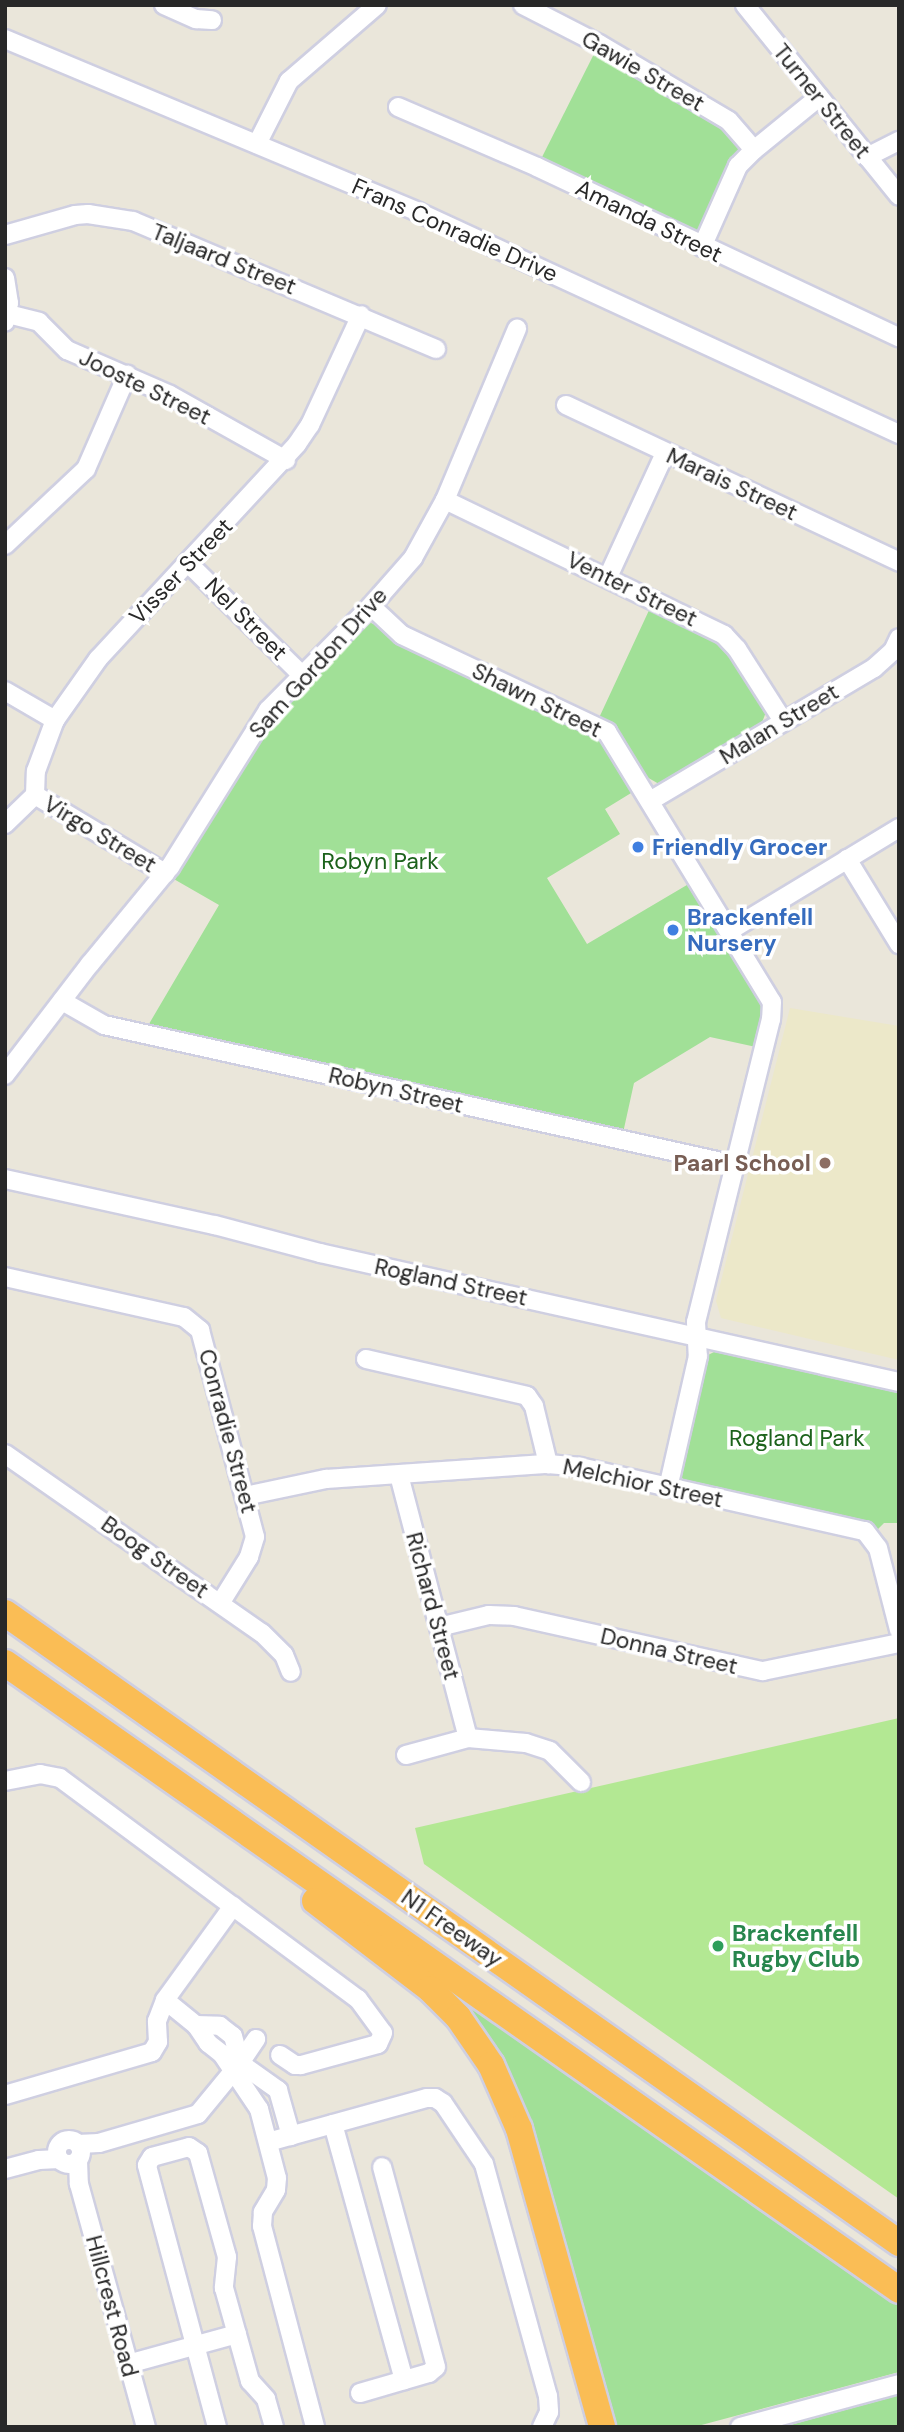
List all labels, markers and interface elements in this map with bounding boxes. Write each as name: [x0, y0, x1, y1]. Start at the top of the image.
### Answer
street label: Gawie Street: [577, 25, 709, 117]
street label: Turner Street: [767, 38, 877, 164]
street label: Frans Conradie Drive: [348, 172, 562, 288]
street label: Amanda Street: [571, 174, 727, 268]
street label: Taljaard Street: [148, 218, 300, 300]
street label: Jooste Street: [75, 343, 215, 431]
street label: Marais Street: [662, 442, 802, 526]
street label: Visser Street: [124, 512, 238, 630]
street label: Venter Street: [562, 546, 702, 632]
street label: Nel Street: [199, 572, 293, 666]
street label: Sam Gordon Drive: [243, 582, 393, 744]
street label: Shawn Street: [468, 657, 606, 743]
street label: Malan Street: [714, 678, 844, 770]
street label: Virgo Street: [39, 790, 161, 878]
place label: Friendly Grocer: [652, 833, 827, 861]
marker: Friendly Grocer: [630, 839, 646, 855]
park label: Robyn Park: [321, 847, 439, 875]
place label: Brackenfell Nursery: [687, 903, 813, 957]
marker: Brackenfell Nursery: [665, 922, 681, 938]
street label: Robyn Street: [326, 1061, 466, 1119]
place label: Paarl School: [673, 1149, 811, 1177]
marker: Paarl School: [817, 1155, 833, 1171]
street label: Rogland Street: [372, 1252, 530, 1312]
street label: Conradie Street: [193, 1346, 263, 1516]
park label: Rogland Park: [729, 1424, 865, 1452]
street label: Melchior Street: [560, 1453, 726, 1513]
street label: Boog Street: [96, 1510, 214, 1604]
street label: Richard Street: [400, 1529, 466, 1683]
street label: Donna Street: [598, 1622, 740, 1680]
street label: N1 Freeway: [396, 1883, 508, 1973]
place label: Brackenfell Rugby Club: [732, 1919, 860, 1973]
marker: Brackenfell Rugby Club: [710, 1938, 726, 1954]
street label: Hillcrest Road: [80, 2232, 144, 2380]

